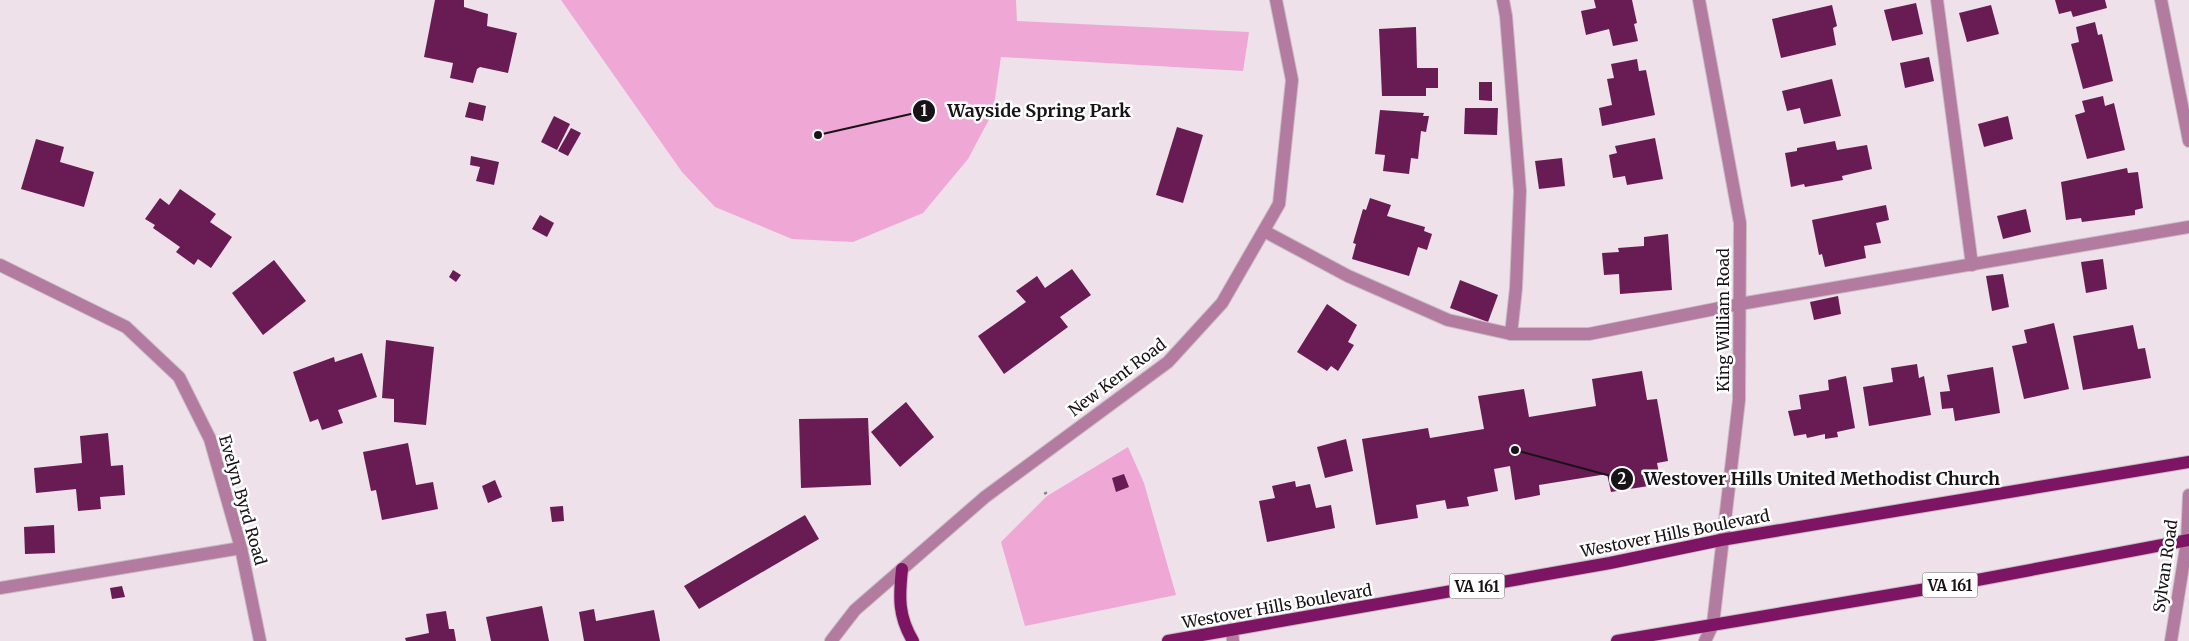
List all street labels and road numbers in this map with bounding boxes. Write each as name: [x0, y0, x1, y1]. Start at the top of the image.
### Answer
street label: King William Road: [1713, 248, 1733, 392]
street label: New Kent Road: [1064, 334, 1170, 420]
street label: Evelyn Byrd Road: [215, 433, 271, 568]
street label: Westover Hills Boulevard: [1578, 505, 1772, 561]
street label: Sylvan Road: [2149, 518, 2181, 614]
road number: VA 161: [1922, 572, 1978, 598]
road number: VA 161: [1450, 574, 1504, 598]
street label: Westover Hills Boulevard: [1180, 579, 1374, 633]

